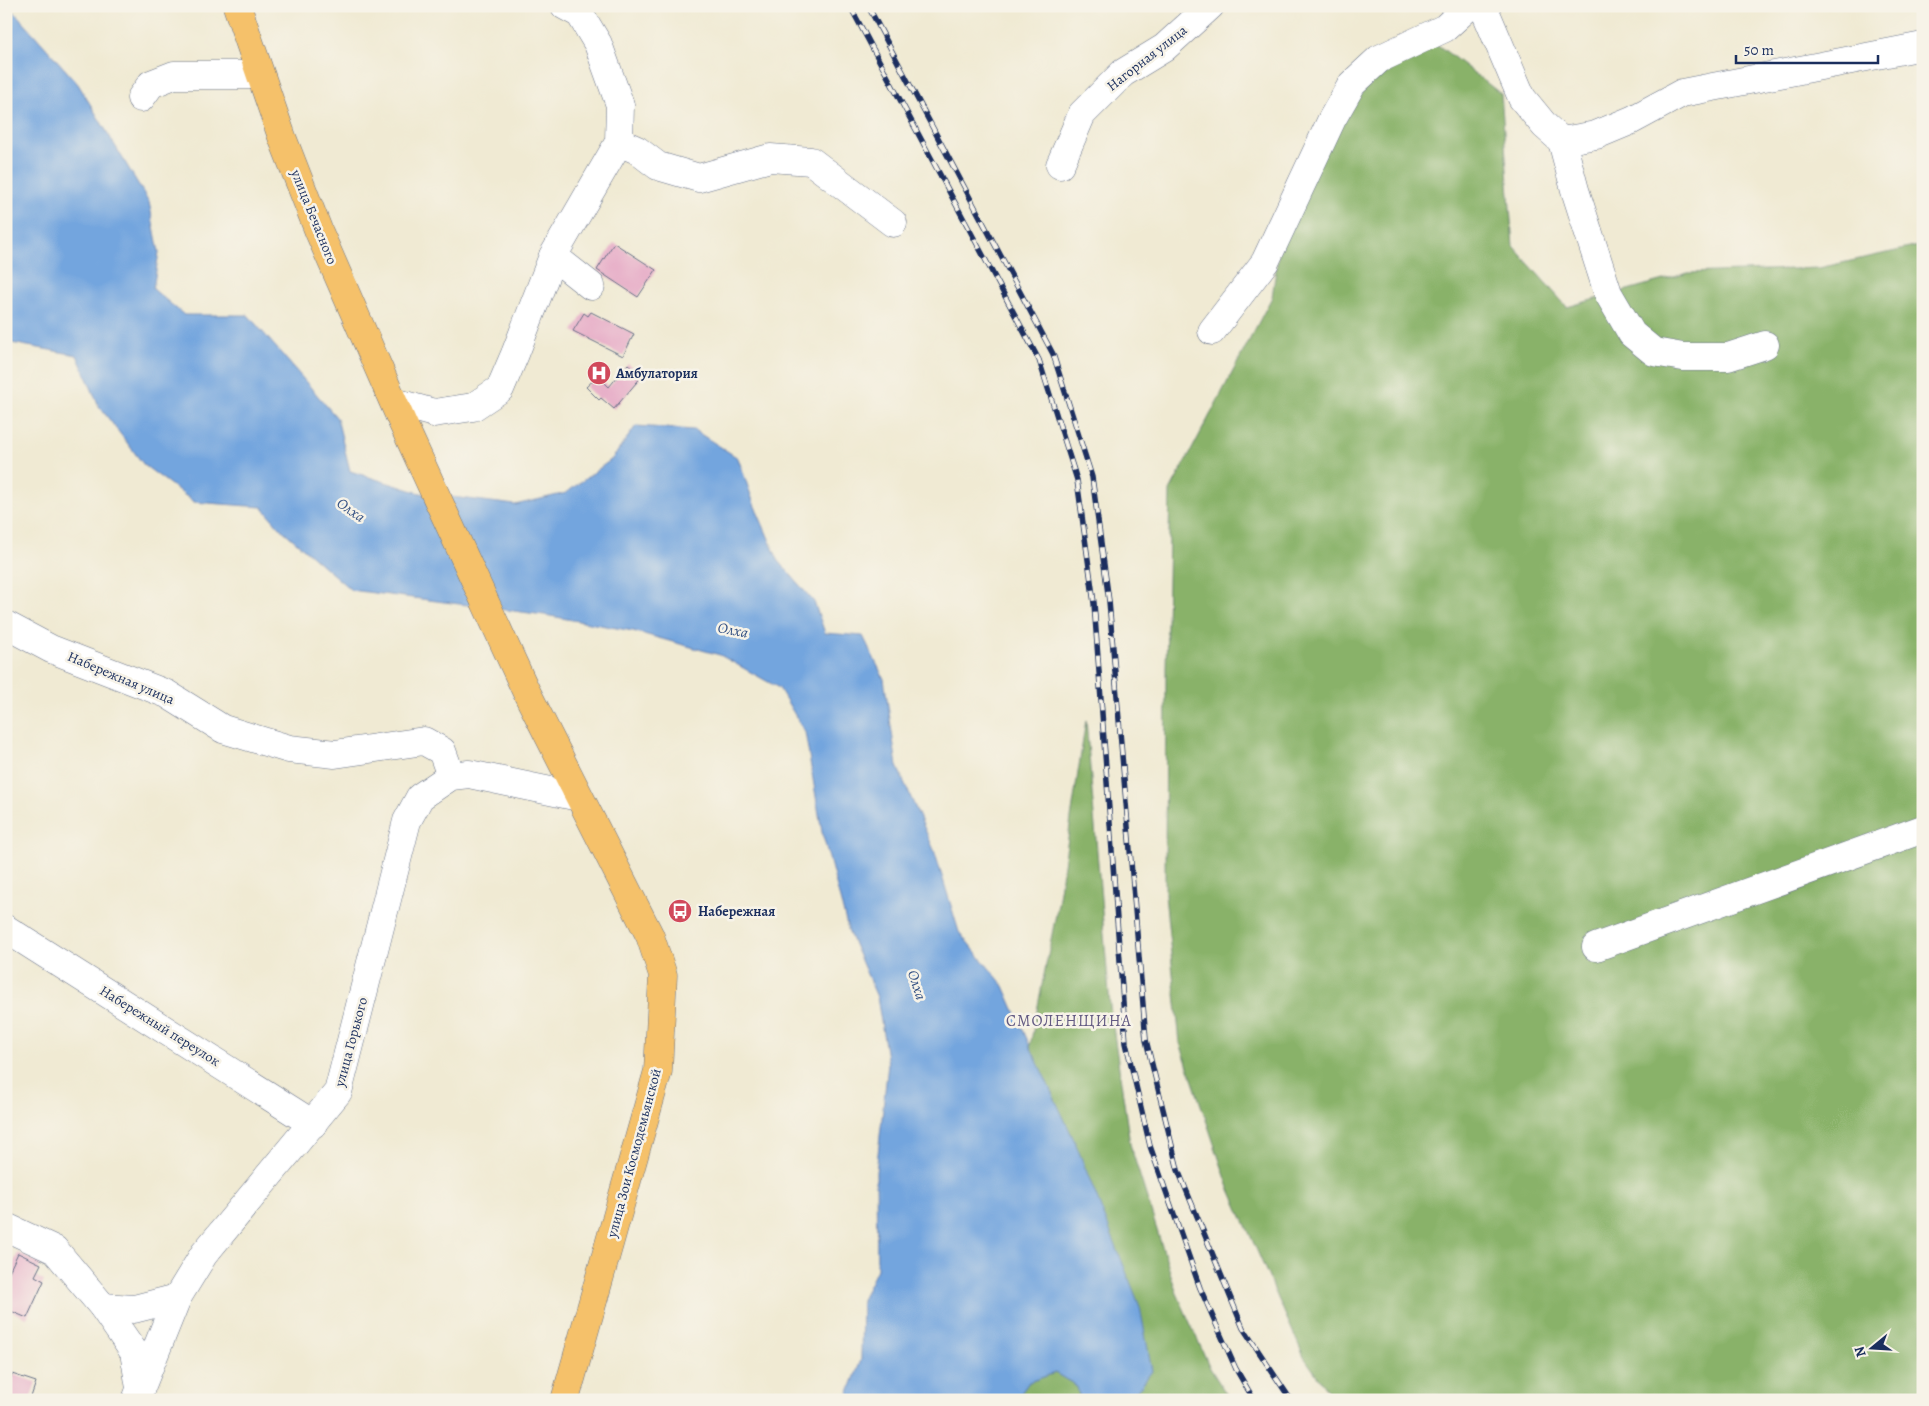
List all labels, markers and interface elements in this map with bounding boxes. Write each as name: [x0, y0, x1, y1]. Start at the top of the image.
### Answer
street label: Нагорная улица: [1103, 20, 1191, 95]
scale bar: [1736, 32, 1879, 64]
text: 50 m: [1744, 40, 1774, 60]
street label: улица Бечасного: [286, 166, 342, 267]
hospital icon: Амбулатория: [586, 360, 612, 386]
place label: Амбулатория: [615, 364, 698, 383]
water label: Олха: [333, 493, 369, 527]
water label: Олха: [716, 617, 750, 643]
street label: Набережная улица: [65, 647, 178, 709]
bus stop icon: Набережная: [667, 898, 693, 924]
place label: Набережная: [698, 902, 775, 921]
water label: Олха: [903, 968, 931, 1003]
street label: Набережный переулок: [96, 981, 224, 1071]
street label: улица Горького: [330, 995, 372, 1090]
district label: СМОЛЕНЩИНА: [1006, 1010, 1132, 1032]
street label: улица Зои Космодемьянской: [602, 1067, 666, 1240]
north arrow: [1846, 1324, 1896, 1374]
text: N: [1850, 1344, 1871, 1360]

